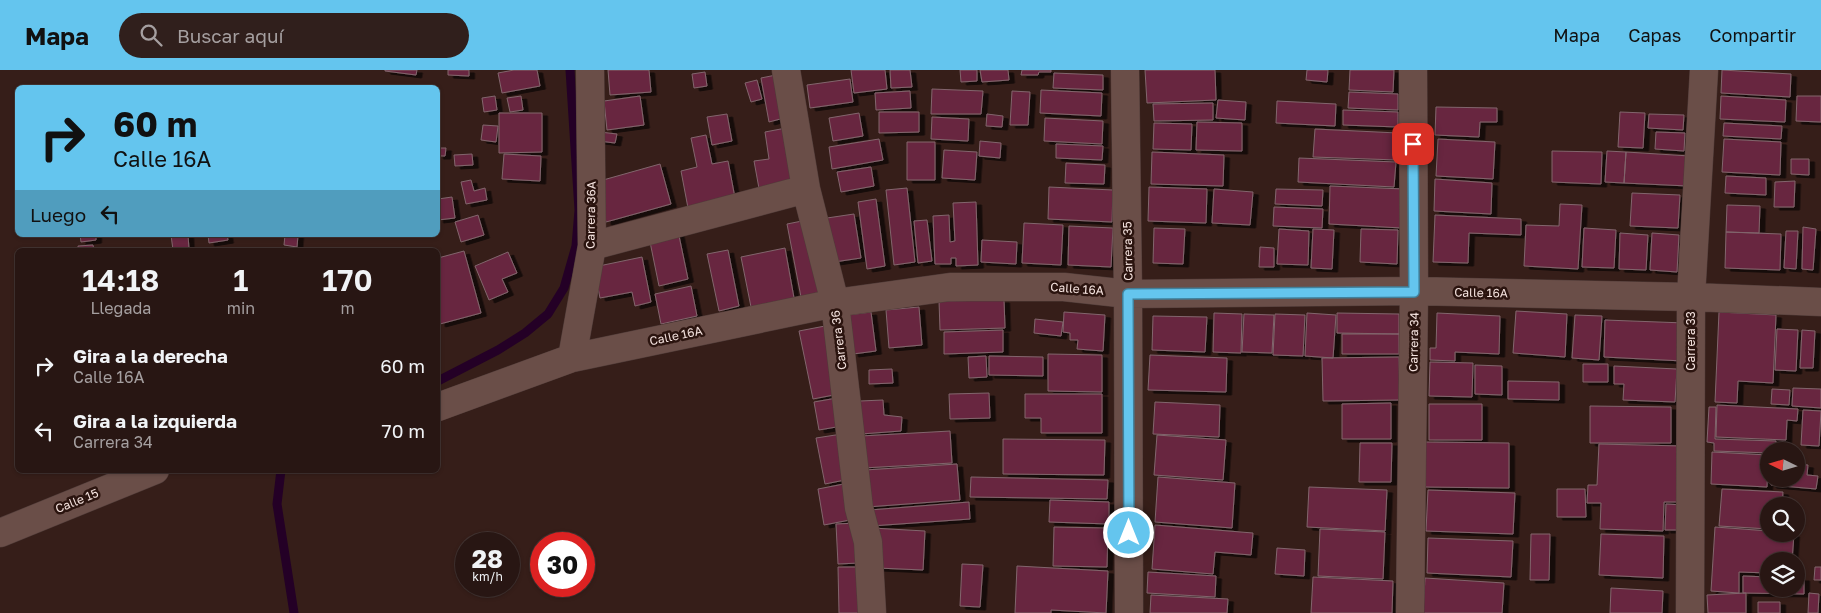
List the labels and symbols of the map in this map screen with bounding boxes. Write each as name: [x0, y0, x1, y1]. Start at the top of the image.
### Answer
pin: [1392, 123, 1434, 165]
street label: Carrera 36A: [582, 181, 599, 249]
street label: Carrera 35: [1119, 221, 1136, 281]
street label: Calle 16A: [1050, 279, 1104, 298]
street label: Calle 16A: [1454, 285, 1508, 300]
street label: Carrera 36: [827, 309, 850, 371]
street label: Carrera 33: [1683, 311, 1698, 371]
street label: Carrera 34: [1405, 312, 1422, 372]
street label: Calle 16A: [648, 323, 704, 348]
north arrow: [1760, 442, 1805, 488]
street label: Calle 15: [53, 485, 101, 516]
position arrow: [1102, 506, 1154, 558]
speed limit sign: 30: [530, 532, 595, 597]

